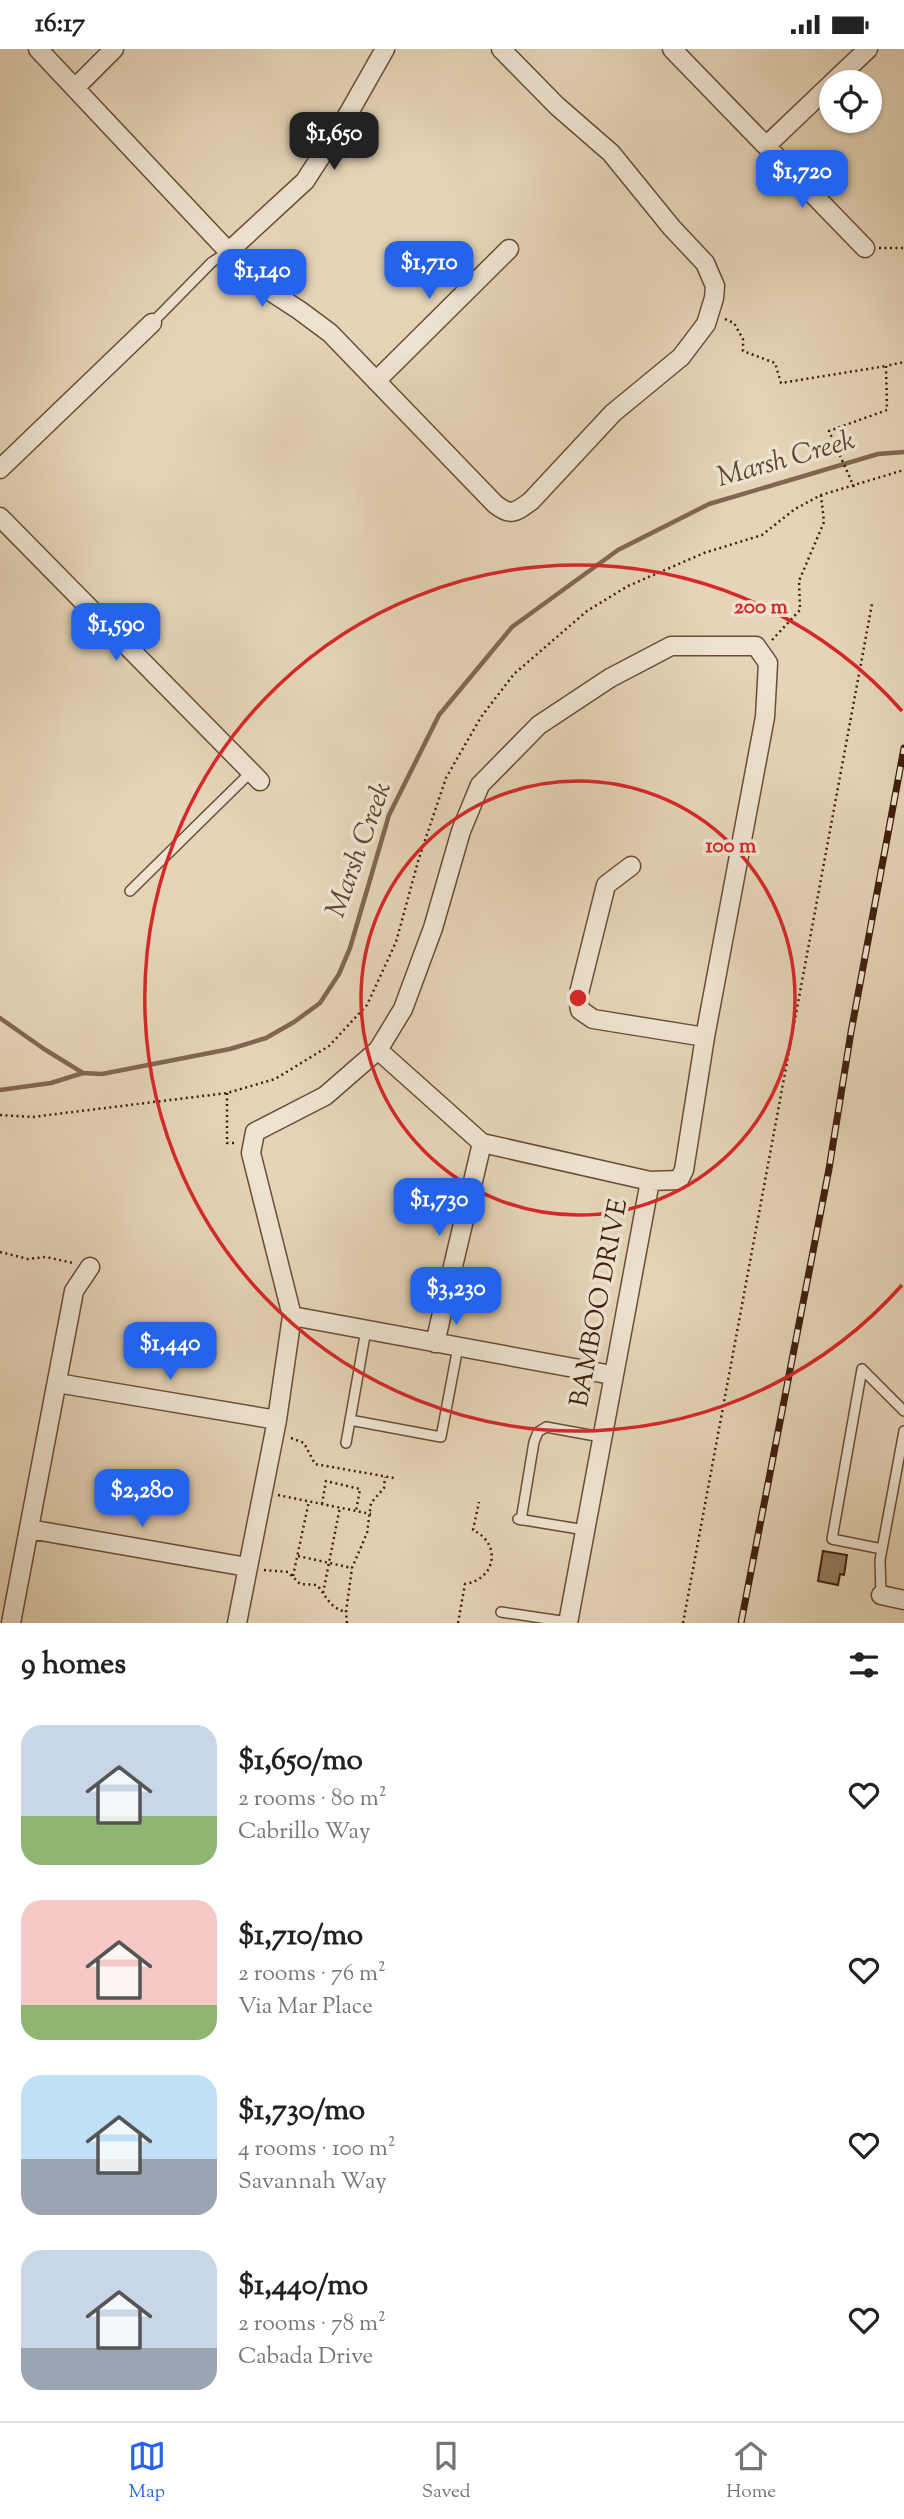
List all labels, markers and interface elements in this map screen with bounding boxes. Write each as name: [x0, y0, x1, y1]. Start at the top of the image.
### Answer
text: 16:17: [35, 6, 85, 43]
map controls: [819, 70, 882, 133]
button: locate: [819, 70, 882, 133]
pin: $1,650: [277, 113, 391, 172]
text: $1,650: [306, 118, 362, 151]
pin: $1,720: [745, 151, 859, 210]
text: $1,720: [772, 156, 832, 189]
pin: $1,710: [372, 241, 486, 301]
text: $1,710: [400, 247, 458, 280]
pin: $1,140: [205, 250, 319, 309]
text: $1,140: [233, 255, 291, 288]
water label: Marsh Creek: [712, 421, 860, 499]
text: 200 m: [734, 593, 789, 623]
pin: $1,590: [59, 603, 173, 663]
text: $1,590: [87, 609, 145, 642]
water label: Marsh Creek: [317, 776, 403, 924]
text: 100 m: [706, 832, 757, 862]
centre of rings: [566, 986, 590, 1010]
pin: $1,730: [382, 1179, 496, 1238]
text: $1,730: [410, 1184, 468, 1217]
street label: BAMBOO DRIVE: [562, 1195, 638, 1410]
pin: $3,230: [399, 1267, 513, 1327]
text: $3,230: [426, 1273, 486, 1306]
pin: $1,440: [113, 1323, 227, 1382]
text: $1,440: [140, 1328, 200, 1361]
pin: $2,280: [85, 1469, 199, 1529]
text: $2,280: [110, 1475, 174, 1508]
text: 9 homes: [21, 1644, 126, 1687]
icon: filters: [845, 1646, 883, 1684]
text: $1,650/mo: [238, 1740, 363, 1783]
icon: home: [77, 1753, 161, 1837]
icon: heart: [845, 1776, 883, 1814]
text: 2 rooms · 80 m²: [238, 1783, 386, 1816]
text: Cabrillo Way: [238, 1816, 370, 1849]
text: $1,710/mo: [238, 1915, 363, 1958]
icon: home: [77, 1928, 161, 2012]
icon: heart: [845, 1951, 883, 1989]
text: 2 rooms · 76 m²: [238, 1958, 386, 1991]
text: Via Mar Place: [238, 1991, 373, 2024]
text: $1,730/mo: [238, 2090, 365, 2133]
icon: home: [77, 2103, 161, 2187]
icon: heart: [845, 2126, 883, 2164]
text: 4 rooms · 100 m²: [238, 2133, 396, 2166]
text: Savannah Way: [238, 2166, 387, 2199]
text: $1,440/mo: [238, 2265, 368, 2308]
icon: home: [77, 2278, 161, 2362]
icon: heart: [845, 2301, 883, 2339]
text: 2 rooms · 78 m²: [238, 2308, 386, 2341]
text: Cabada Drive: [238, 2341, 373, 2374]
tab: Map: [128, 2437, 166, 2506]
tab: Saved: [422, 2437, 470, 2506]
tab: Home: [726, 2437, 776, 2506]

